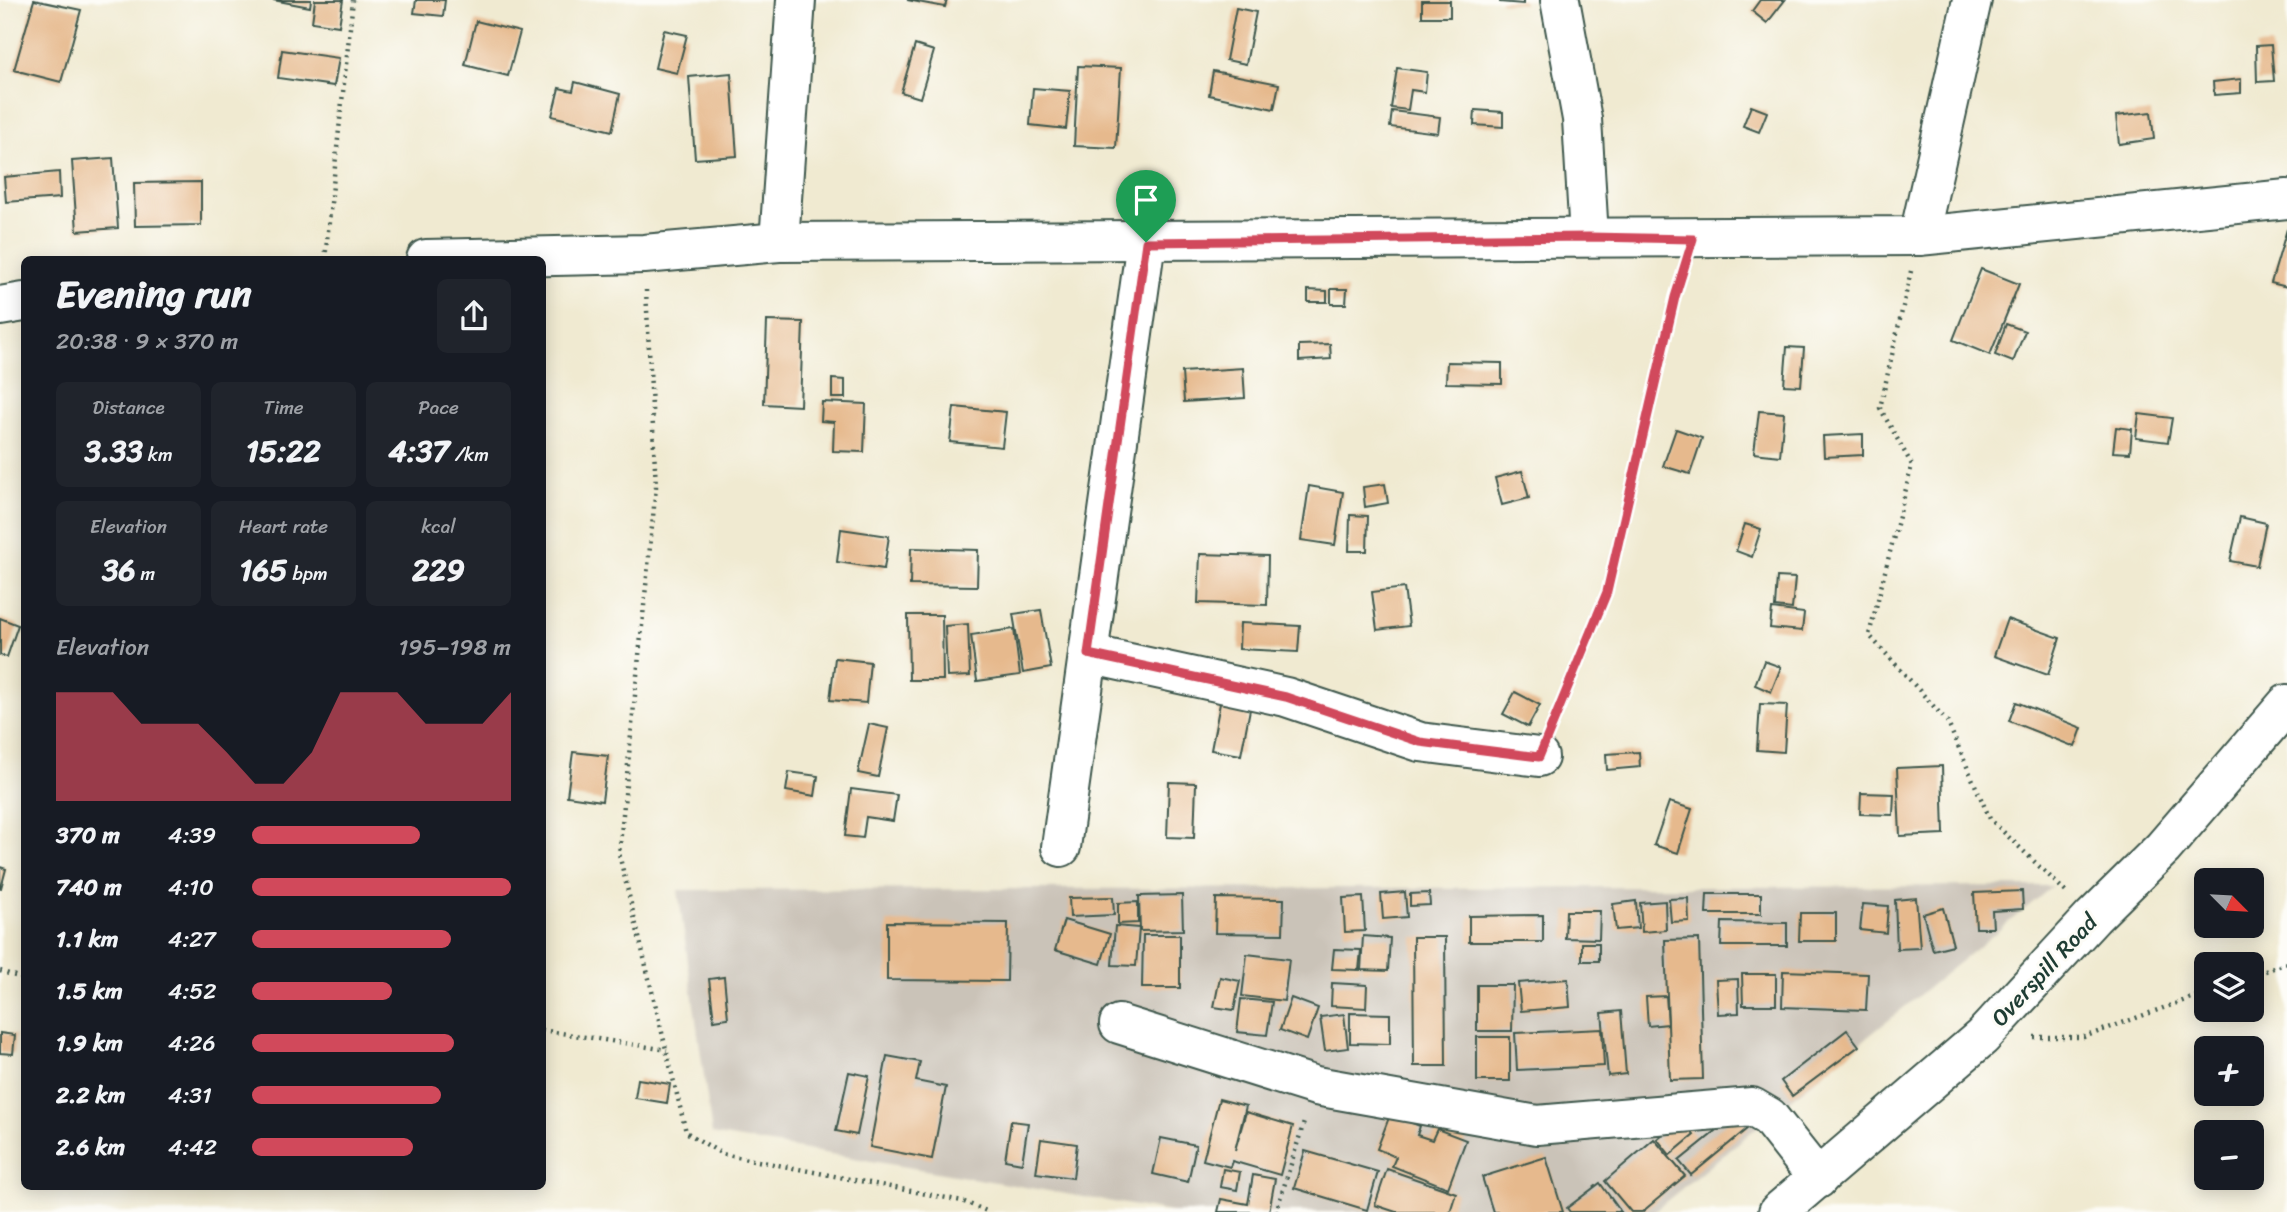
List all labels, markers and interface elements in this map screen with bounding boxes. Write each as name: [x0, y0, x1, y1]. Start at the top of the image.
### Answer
pin: [1116, 170, 1176, 242]
icon: arrive: [1127, 181, 1165, 219]
text: Evening run: [56, 261, 252, 328]
button: share: [437, 279, 511, 353]
text: 20:38 · 9 × 370 m: [56, 321, 238, 362]
text: Distance: [92, 391, 165, 424]
text: Time: [263, 391, 304, 424]
text: Pace: [418, 391, 459, 424]
text: 3.33: [84, 424, 143, 478]
text: 15:22: [246, 424, 321, 478]
text: 4:37: [388, 424, 450, 478]
text: km: [143, 438, 173, 471]
text: /km: [450, 438, 489, 471]
text: Elevation: [90, 510, 167, 543]
text: Heart rate: [239, 510, 328, 543]
text: kcal: [421, 510, 456, 543]
text: 36: [102, 543, 135, 597]
text: 165: [239, 543, 288, 597]
text: 229: [412, 543, 465, 597]
text: m: [135, 557, 155, 590]
text: bpm: [288, 557, 328, 590]
text: Elevation: [56, 627, 149, 668]
text: 195–198 m: [398, 627, 511, 668]
text: 370 m: [56, 815, 120, 856]
text: 4:39: [168, 815, 216, 856]
text: 740 m: [56, 867, 122, 908]
text: 4:10: [168, 867, 214, 908]
north arrow: [2194, 868, 2264, 938]
map controls: [2194, 868, 2264, 1190]
street label: Overspill Road: [1981, 903, 2109, 1037]
text: 1.1 km: [56, 919, 119, 960]
text: 4:27: [168, 919, 216, 960]
button: layers: [2194, 952, 2264, 1022]
text: 1.5 km: [56, 971, 123, 1012]
text: 4:52: [168, 971, 217, 1012]
text: 1.9 km: [56, 1023, 123, 1064]
text: 4:26: [168, 1023, 216, 1064]
button: +: [2194, 1036, 2264, 1106]
text: 2.2 km: [56, 1075, 125, 1116]
text: 4:31: [168, 1075, 212, 1116]
button: −: [2194, 1120, 2264, 1190]
text: 2.6 km: [56, 1127, 125, 1168]
text: 4:42: [168, 1127, 217, 1168]

